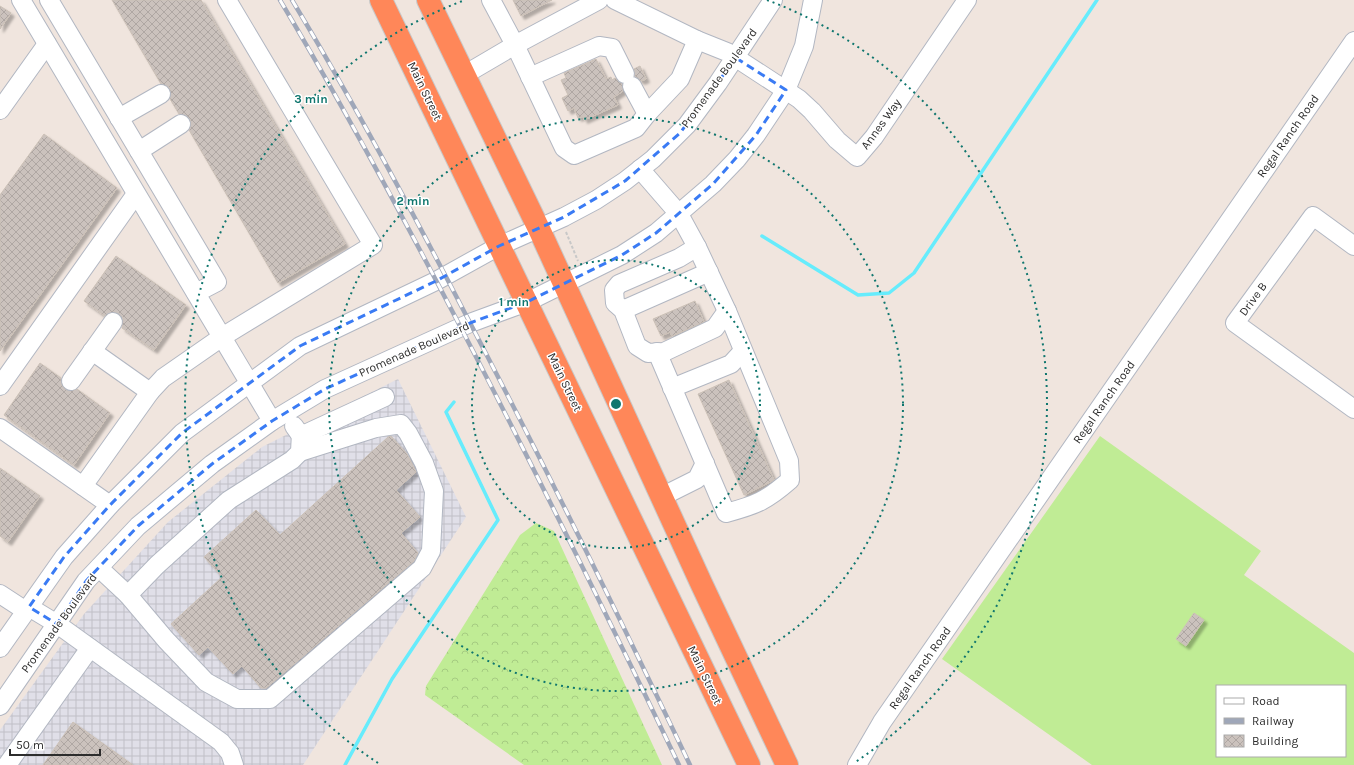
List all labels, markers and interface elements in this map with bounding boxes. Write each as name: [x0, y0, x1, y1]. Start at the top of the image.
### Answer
street label: Promenade Boulevard: [678, 25, 760, 131]
street label: Main Street: [405, 59, 445, 123]
text: 3 min: [294, 92, 328, 106]
street label: Regal Ranch Road: [1254, 92, 1322, 180]
street label: Annes Way: [858, 96, 904, 152]
text: 2 min: [396, 194, 430, 208]
street label: Drive B: [1236, 279, 1270, 319]
text: 1 min: [499, 295, 529, 309]
street label: Promenade Boulevard: [356, 318, 472, 380]
street label: Main Street: [545, 350, 585, 414]
street label: Regal Ranch Road: [1070, 358, 1138, 446]
centre of rings: [609, 397, 623, 411]
street label: Promenade Boulevard: [18, 570, 100, 676]
street label: Regal Ranch Road: [886, 624, 954, 712]
street label: Main Street: [685, 643, 725, 707]
legend: [1216, 685, 1346, 757]
text: Road: [1252, 694, 1280, 708]
text: Railway: [1252, 714, 1294, 728]
scale bar: [10, 731, 100, 757]
text: Building: [1252, 734, 1299, 748]
text: 50 m: [16, 738, 44, 752]

